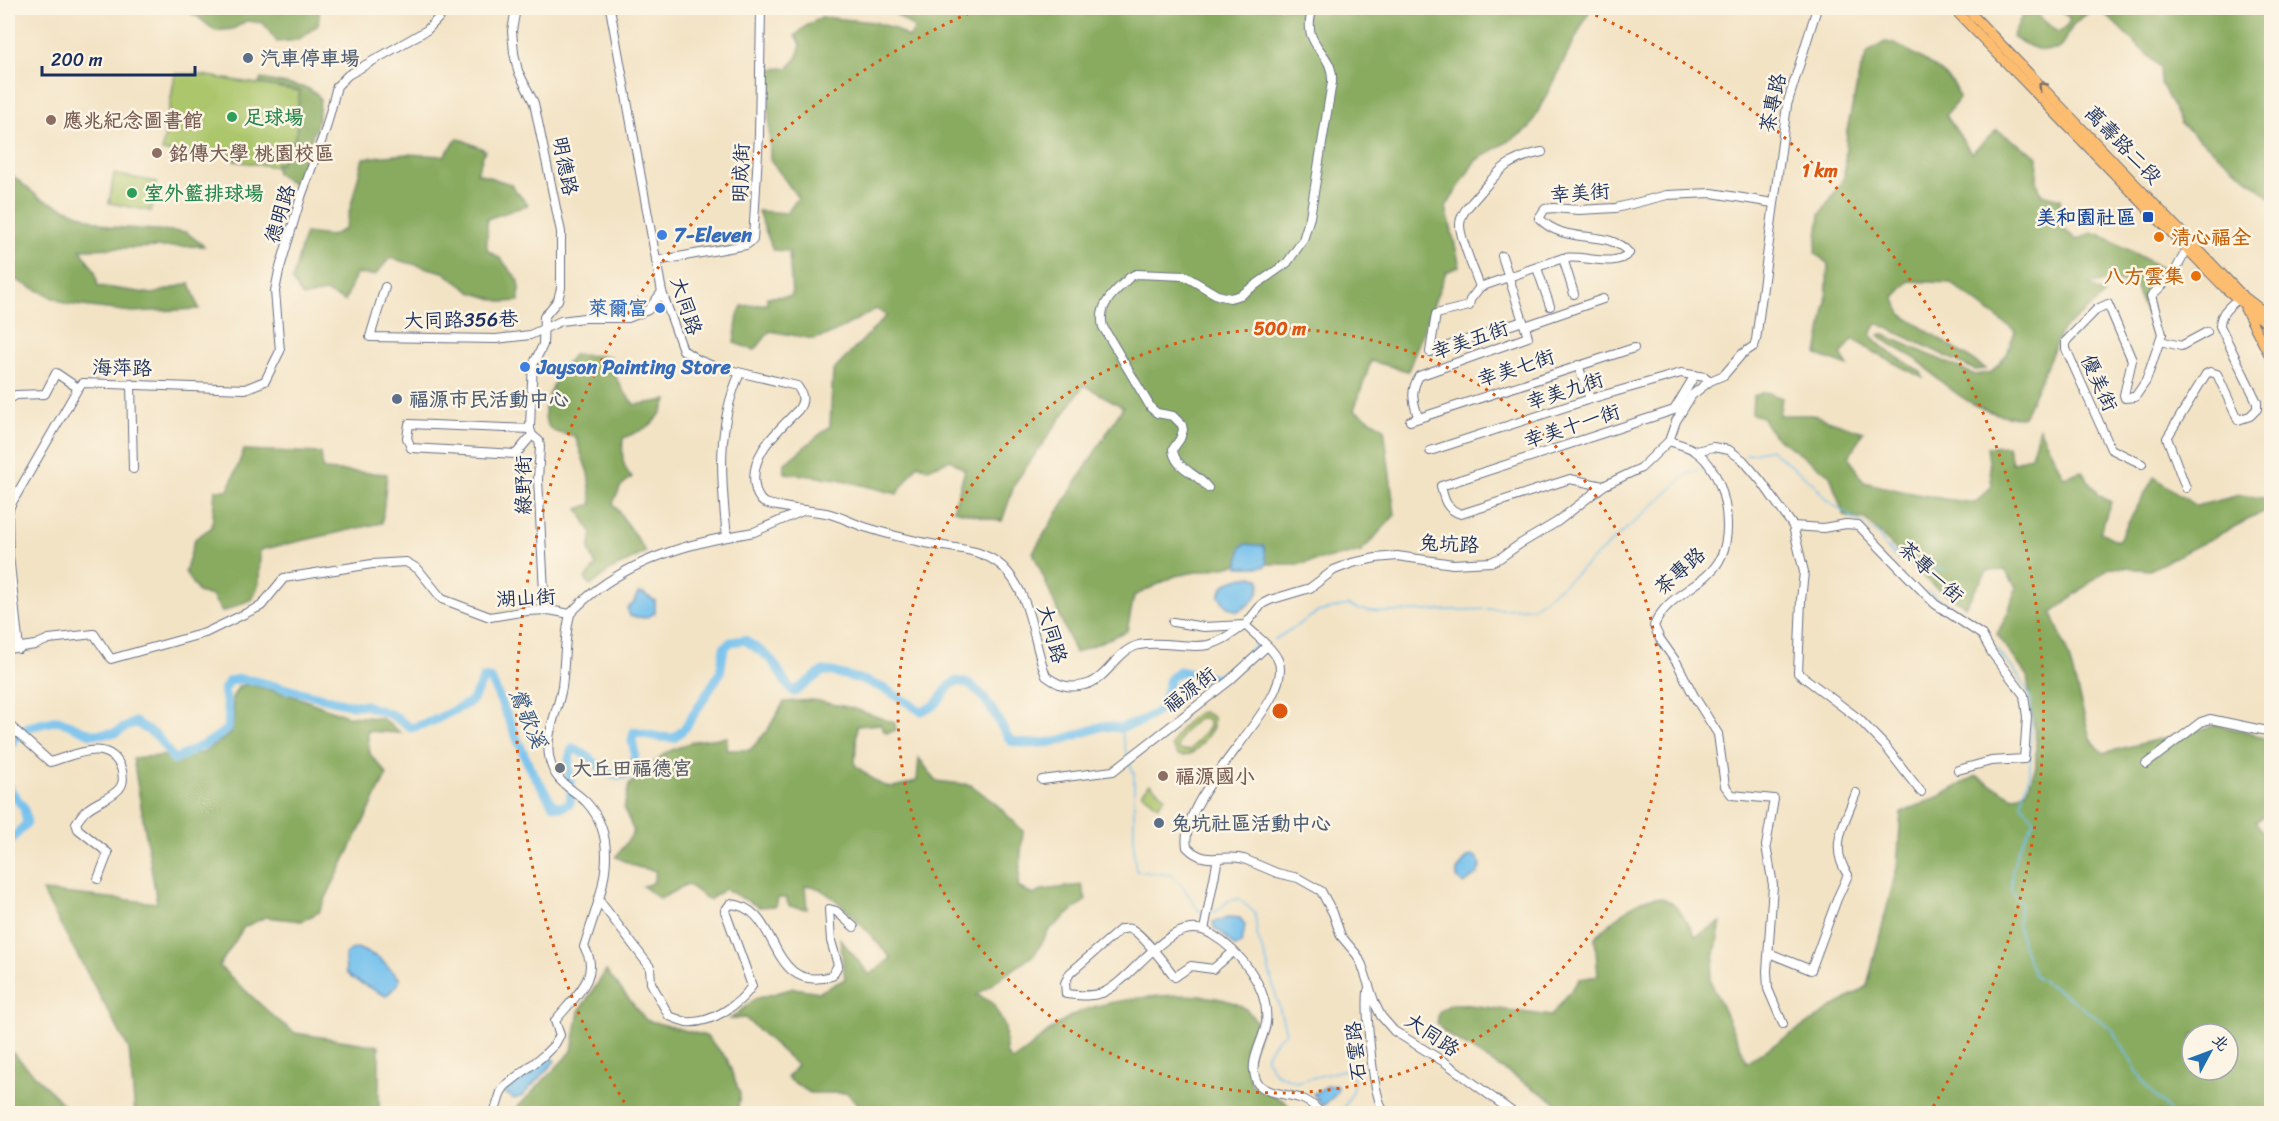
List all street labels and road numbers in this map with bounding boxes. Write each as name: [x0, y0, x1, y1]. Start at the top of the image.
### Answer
street label: 茶專路: [1750, 69, 1797, 136]
street label: 萬壽路二段: [2076, 97, 2170, 193]
street label: 明德路: [542, 133, 588, 200]
street label: 明成街: [722, 142, 760, 204]
street label: 幸美街: [1549, 173, 1611, 213]
street label: 德明路: [254, 179, 306, 248]
street label: 大同路: [660, 272, 712, 341]
street label: 大同路356巷: [403, 301, 520, 338]
street label: 幸美五街: [1426, 310, 1514, 370]
street label: 幸美七街: [1473, 339, 1559, 397]
street label: 優美街: [2071, 348, 2127, 418]
street label: 海萍路: [92, 350, 153, 386]
street label: 幸美九街: [1522, 362, 1608, 420]
street label: 幸美十一街: [1519, 394, 1625, 458]
street label: 綠野街: [506, 455, 541, 515]
street label: 兔坑路: [1418, 525, 1481, 563]
street label: 茶專一街: [1890, 532, 1972, 612]
street label: 茶專路: [1646, 537, 1715, 604]
street label: 湖山街: [495, 579, 557, 617]
street label: 大同路: [1027, 600, 1077, 669]
street label: 福源街: [1156, 658, 1224, 722]
street label: 大同路: [1397, 1004, 1467, 1067]
street label: 石雲路: [1335, 1018, 1377, 1083]

